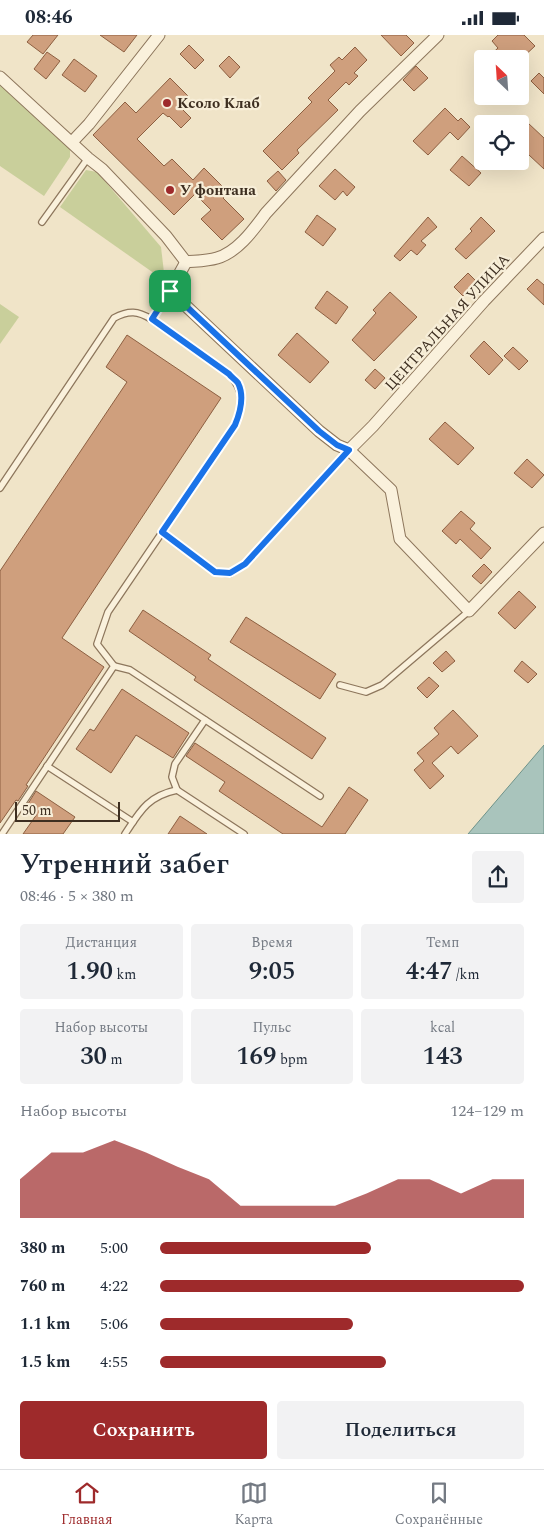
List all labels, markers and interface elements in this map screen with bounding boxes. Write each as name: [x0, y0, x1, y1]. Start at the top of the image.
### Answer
text: 08:46: [25, 3, 73, 32]
north arrow: [474, 50, 529, 105]
map controls: [474, 50, 529, 170]
place label: Ксоло Клаб: [177, 92, 260, 115]
marker: Ксоло Клаб: [161, 97, 173, 109]
button: locate: [474, 115, 529, 170]
place label: У фонтана: [180, 179, 256, 202]
marker: У фонтана: [164, 184, 176, 196]
street label: ЦЕНТРАЛЬНАЯ УЛИЦА: [379, 249, 515, 396]
pin: [149, 270, 191, 312]
icon: arrive: [156, 277, 184, 305]
scale bar: [15, 799, 120, 822]
text: 50 m: [22, 800, 52, 821]
text: Утренний забег: [20, 843, 229, 886]
button: share: [472, 851, 524, 903]
text: 08:46 · 5 × 380 m: [20, 884, 134, 908]
text: Дистанция: [66, 932, 137, 953]
text: Время: [251, 932, 293, 953]
text: Темп: [426, 932, 459, 953]
text: 1.90: [66, 953, 113, 991]
text: 9:05: [249, 953, 295, 991]
text: 4:47: [406, 953, 453, 991]
text: km: [113, 964, 136, 985]
text: /km: [453, 964, 479, 985]
text: Набор высоты: [55, 1017, 148, 1038]
text: Пульс: [253, 1017, 291, 1038]
text: kcal: [430, 1017, 455, 1038]
text: 30: [80, 1038, 107, 1076]
text: 169: [236, 1038, 276, 1076]
text: 143: [423, 1038, 463, 1076]
text: m: [107, 1049, 123, 1070]
text: bpm: [276, 1049, 308, 1070]
text: Набор высоты: [20, 1099, 127, 1123]
text: 124–129 m: [450, 1099, 524, 1123]
text: 380 m: [20, 1236, 65, 1260]
text: 5:00: [100, 1236, 128, 1260]
text: 760 m: [20, 1274, 65, 1298]
text: 4:22: [100, 1274, 128, 1298]
text: 1.1 km: [20, 1312, 70, 1336]
text: 5:06: [100, 1312, 128, 1336]
text: 1.5 km: [20, 1350, 70, 1374]
text: 4:55: [100, 1350, 128, 1374]
button: Сохранить: [20, 1401, 267, 1459]
button: Поделиться: [277, 1401, 524, 1459]
tab: Главная: [61, 1479, 112, 1530]
tab: Карта: [234, 1479, 273, 1530]
tab: Сохранённые: [395, 1479, 483, 1530]

